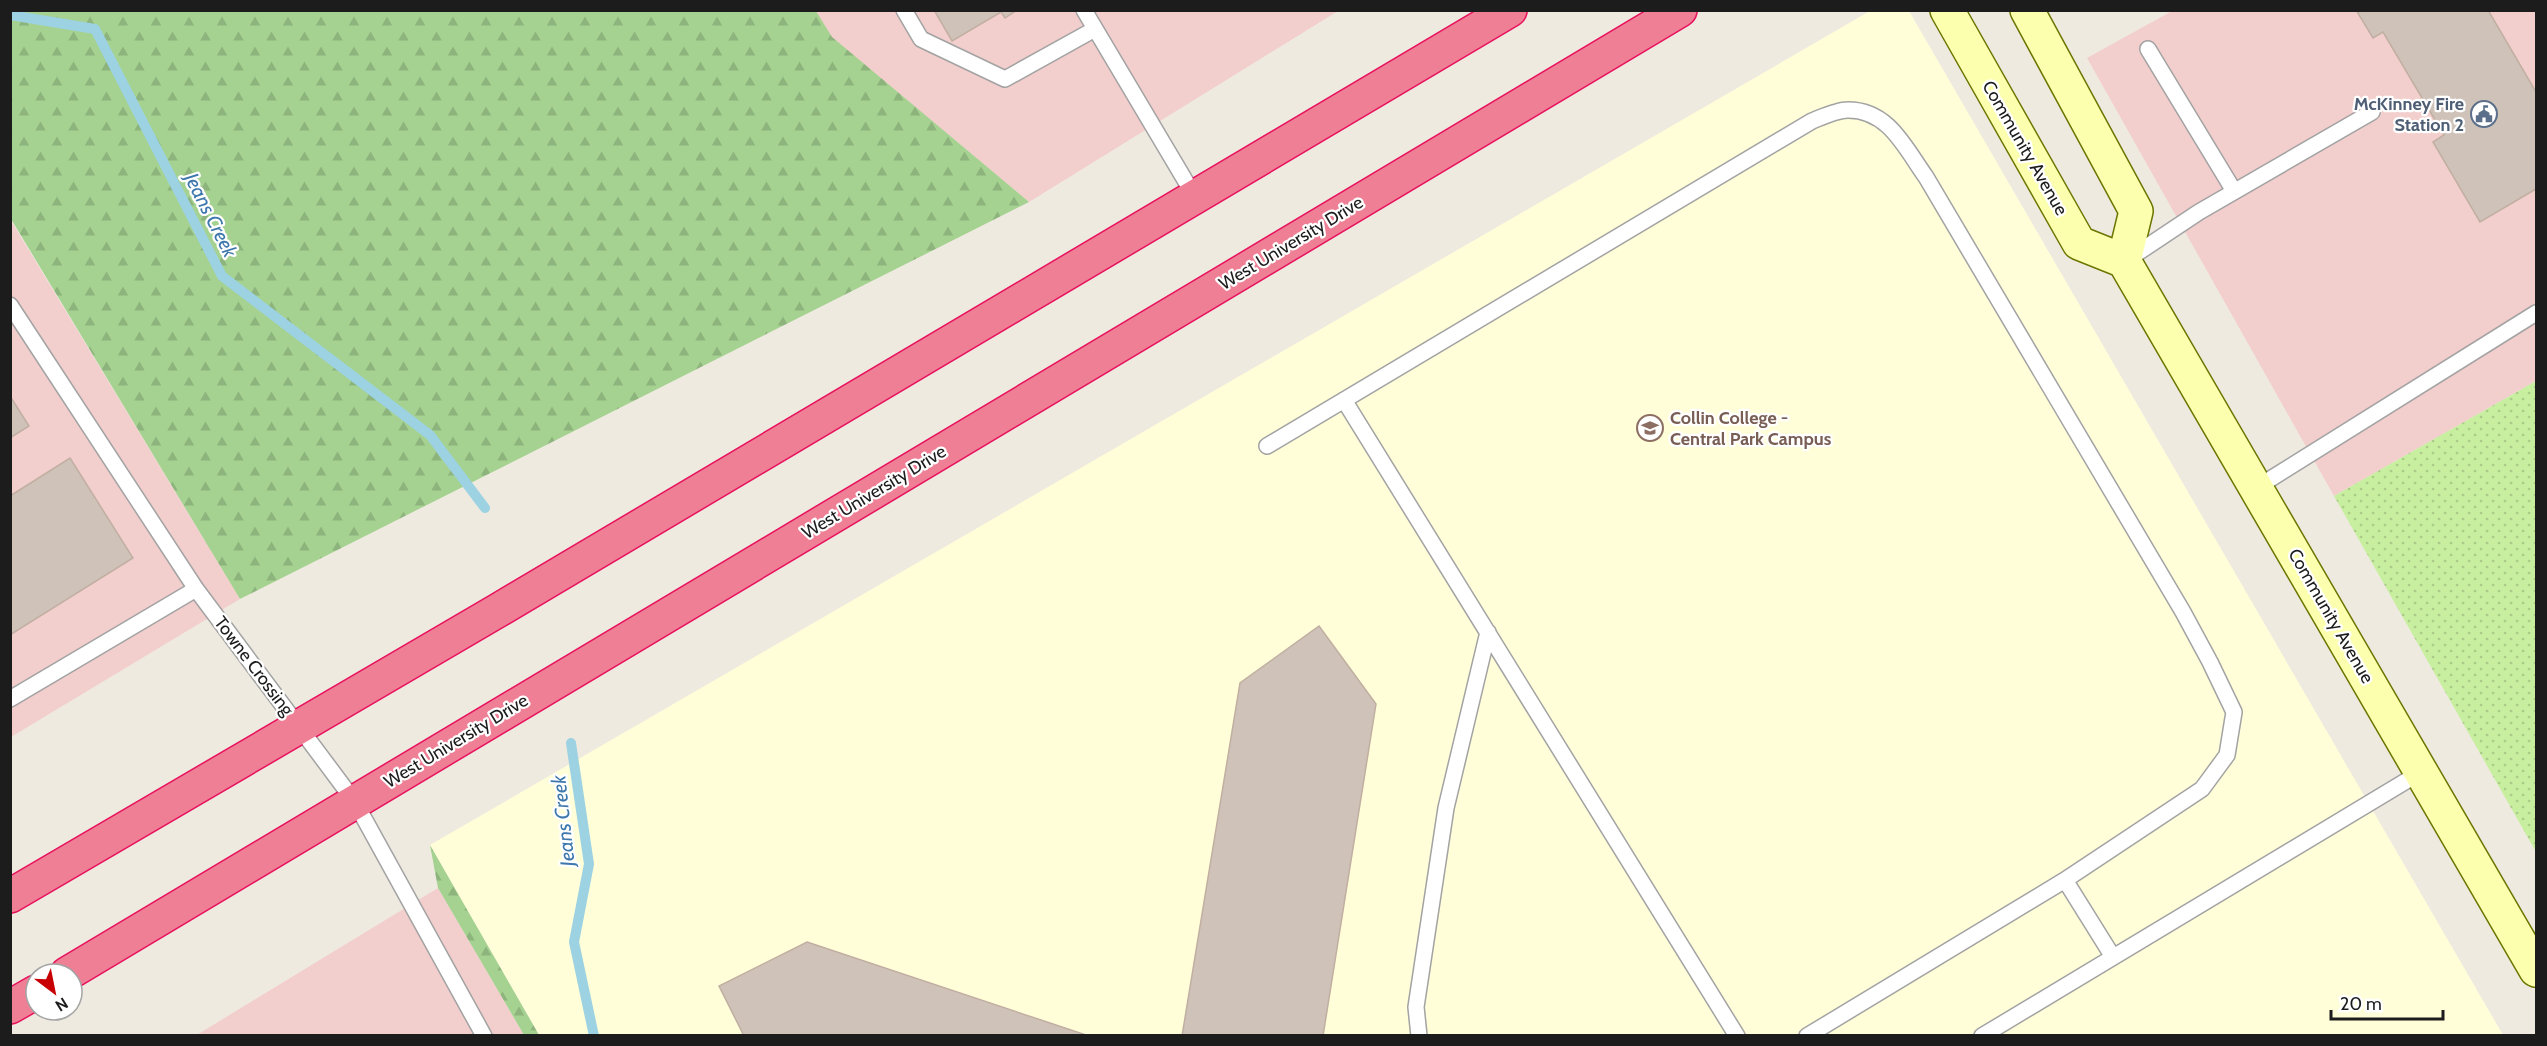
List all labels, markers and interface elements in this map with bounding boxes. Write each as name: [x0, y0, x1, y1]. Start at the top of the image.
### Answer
street label: Community Avenue: [1977, 77, 2073, 219]
place label: McKinney Fire Station 2: [2354, 93, 2464, 136]
public building icon: McKinney Fire Station 2: [2469, 99, 2499, 129]
water label: Jeans Creek: [179, 167, 243, 262]
street label: West University Drive: [1215, 191, 1367, 295]
place label: Collin College - Central Park Campus: [1670, 407, 1832, 450]
school or university icon: Collin College - Central Park Campus: [1635, 413, 1665, 443]
street label: West University Drive: [798, 440, 950, 544]
street label: Community Avenue: [2283, 545, 2379, 687]
street label: Towne Crossing: [210, 612, 299, 721]
street label: West University Drive: [380, 689, 532, 793]
water label: Jeans Creek: [546, 773, 580, 870]
north arrow: [24, 962, 84, 1022]
scale bar: [2331, 983, 2444, 1021]
text: N: [52, 993, 72, 1015]
text: 20 m: [2340, 993, 2382, 1015]

